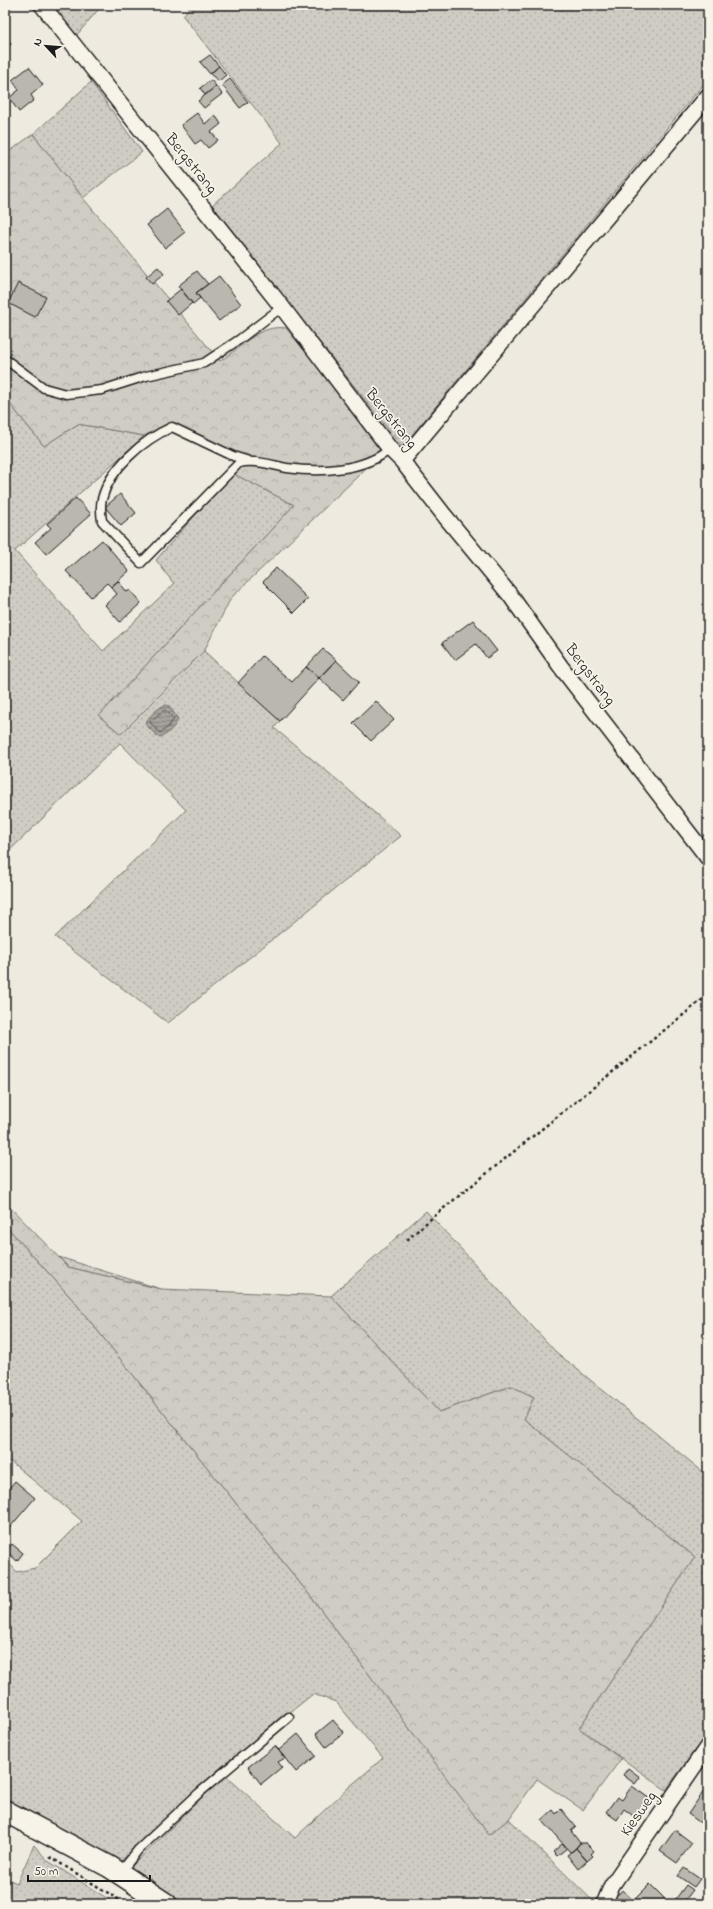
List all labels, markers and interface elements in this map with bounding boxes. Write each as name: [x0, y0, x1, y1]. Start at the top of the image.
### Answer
north arrow: [26, 26, 66, 66]
text: N: [29, 35, 47, 49]
street label: Bergstrang: [158, 128, 223, 200]
street label: Bergstrang: [358, 383, 423, 455]
street label: Bergstrang: [558, 638, 621, 711]
street label: Kiesweg: [615, 1786, 663, 1842]
scale bar: [28, 1857, 150, 1883]
text: 50 m: [34, 1863, 58, 1881]

